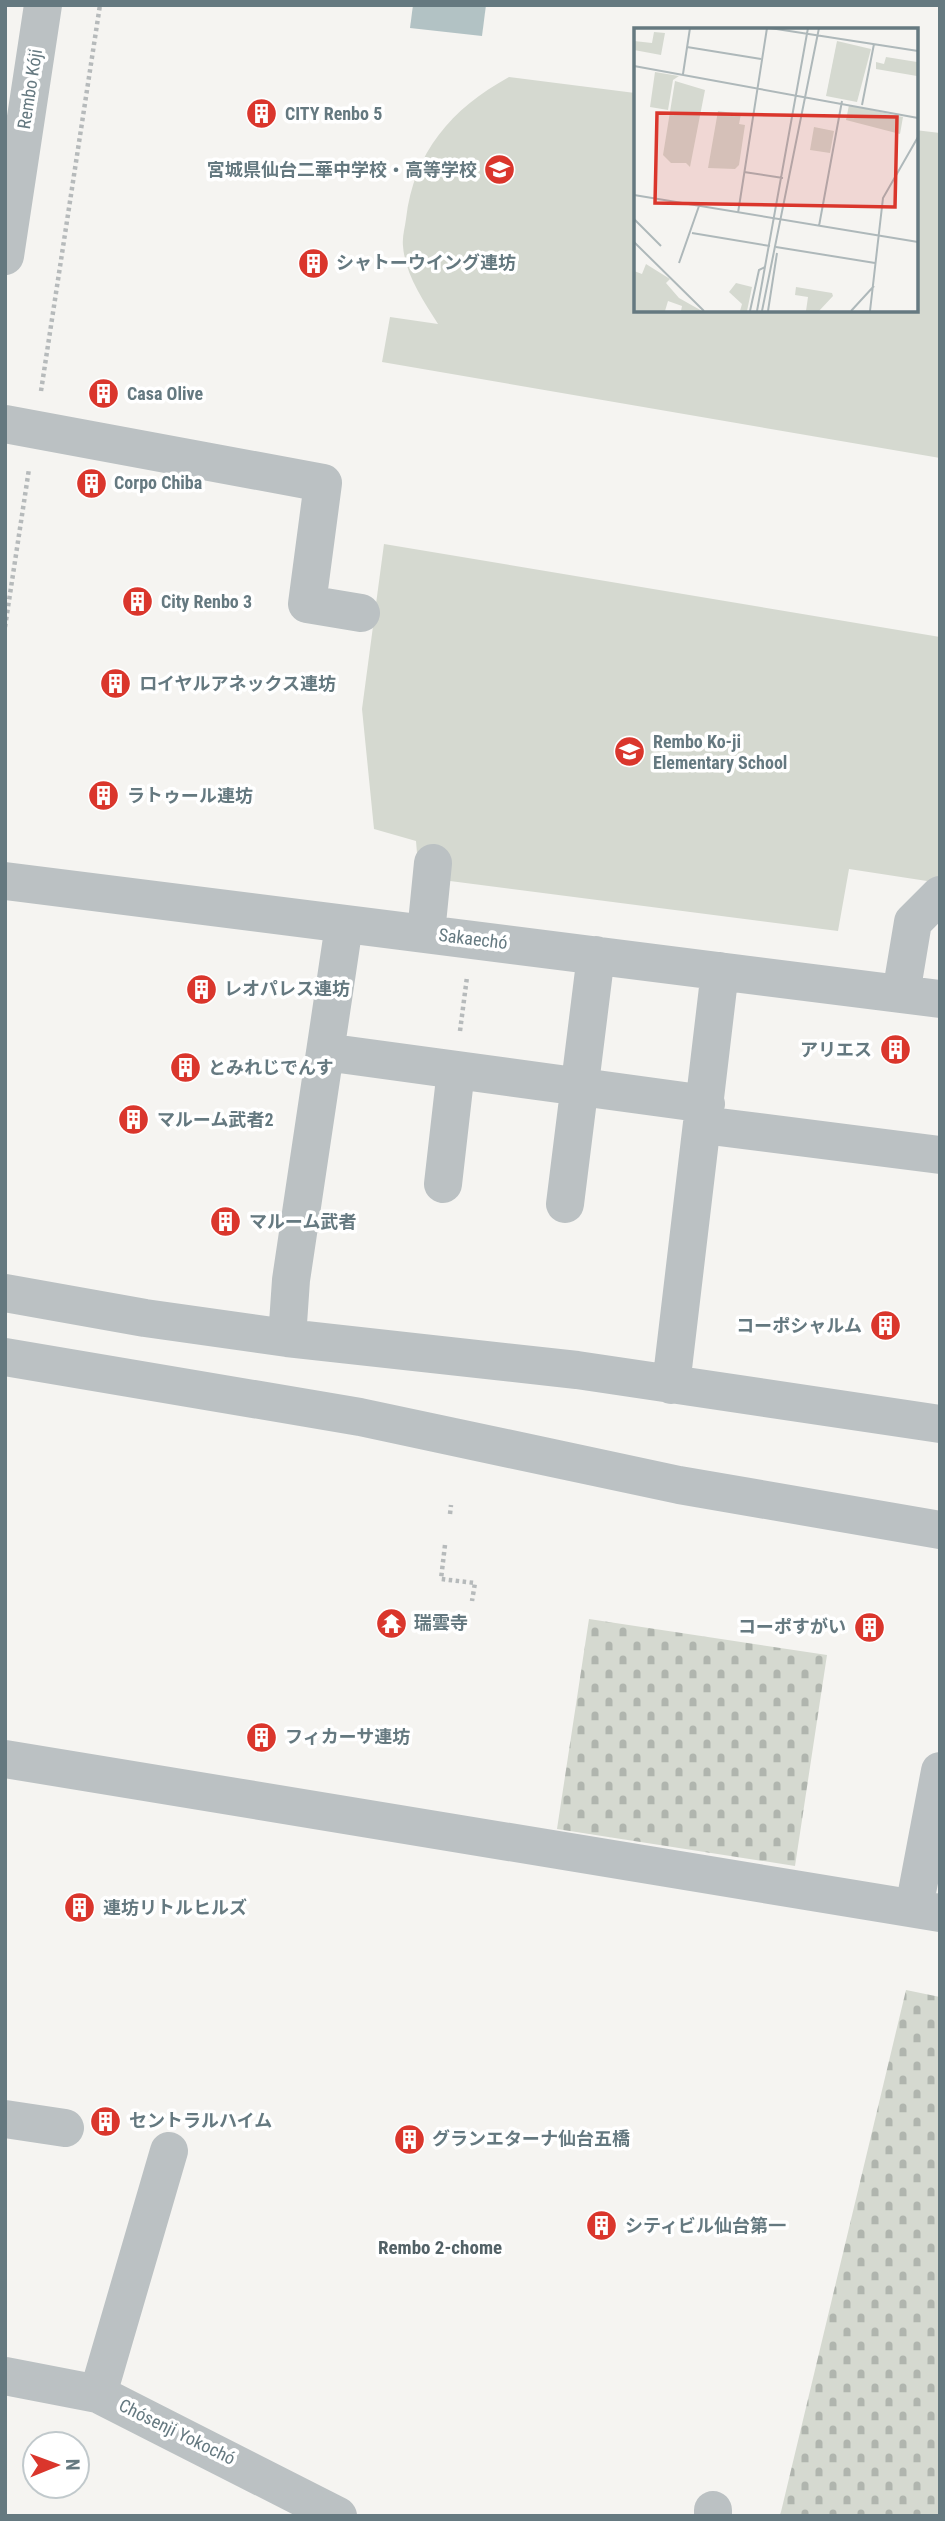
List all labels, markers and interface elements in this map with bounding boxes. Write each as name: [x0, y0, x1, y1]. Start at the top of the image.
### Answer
inset map: [634, 28, 917, 312]
street label: Rembo Kóji: [13, 48, 46, 130]
building icon: CITY Renbo 5: [245, 97, 279, 131]
place label: CITY Renbo 5: [285, 103, 382, 124]
school or university icon: 宮城県仙台二華中学校・高等学校: [483, 153, 517, 187]
place label: 宮城県仙台二華中学校・高等学校: [207, 159, 477, 180]
building icon: シャトーウイング連坊: [296, 246, 330, 280]
place label: シャトーウイング連坊: [336, 252, 516, 273]
building icon: Casa Olive: [87, 377, 121, 411]
place label: Casa Olive: [127, 383, 203, 404]
building icon: Corpo Chiba: [74, 466, 108, 500]
place label: Corpo Chiba: [114, 472, 202, 493]
building icon: City Renbo 3: [121, 585, 155, 619]
place label: City Renbo 3: [161, 591, 252, 612]
building icon: ロイヤルアネックス連坊: [99, 667, 133, 701]
place label: ロイヤルアネックス連坊: [139, 673, 336, 694]
place label: Rembo Ko-ji Elementary School: [653, 731, 787, 773]
school or university icon: Rembo Ko-ji Elementary School: [613, 735, 647, 769]
building icon: ラトゥール連坊: [87, 779, 121, 813]
place label: ラトゥール連坊: [127, 785, 253, 806]
street label: Sakaechó: [437, 924, 509, 953]
building icon: レオパレス連坊: [184, 972, 218, 1006]
place label: レオパレス連坊: [224, 978, 350, 999]
building icon: アリエス: [878, 1033, 912, 1067]
place label: アリエス: [800, 1039, 872, 1060]
building icon: とみれじでんす: [168, 1051, 202, 1085]
place label: とみれじでんす: [208, 1057, 334, 1078]
building icon: マルーム武者2: [117, 1103, 151, 1137]
place label: マルーム武者2: [157, 1109, 274, 1130]
building icon: マルーム武者: [209, 1205, 243, 1239]
place label: マルーム武者: [249, 1211, 356, 1232]
building icon: コーポシャルム: [868, 1309, 902, 1343]
place label: コーポシャルム: [736, 1315, 862, 1336]
temple icon: 瑞雲寺: [374, 1606, 408, 1640]
building icon: コーポすがい: [852, 1610, 886, 1644]
place label: 瑞雲寺: [414, 1612, 468, 1633]
place label: コーポすがい: [738, 1616, 846, 1637]
building icon: フィカーサ連坊: [245, 1720, 279, 1754]
place label: フィカーサ連坊: [285, 1726, 410, 1747]
building icon: 連坊リトルヒルズ: [63, 1891, 97, 1925]
place label: 連坊リトルヒルズ: [103, 1897, 247, 1918]
building icon: セントラルハイム: [89, 2104, 123, 2138]
place label: セントラルハイム: [129, 2110, 272, 2131]
building icon: グランエターナ仙台五橋: [392, 2122, 426, 2156]
place label: グランエターナ仙台五橋: [432, 2128, 630, 2149]
building icon: シティビル仙台第一: [585, 2209, 619, 2243]
place label: シティビル仙台第一: [625, 2215, 786, 2236]
district label: Rembo 2-chome: [378, 2236, 502, 2259]
street label: Chósenji Yokochó: [116, 2394, 239, 2469]
north arrow: [21, 2430, 91, 2500]
text: N: [61, 2459, 84, 2471]

